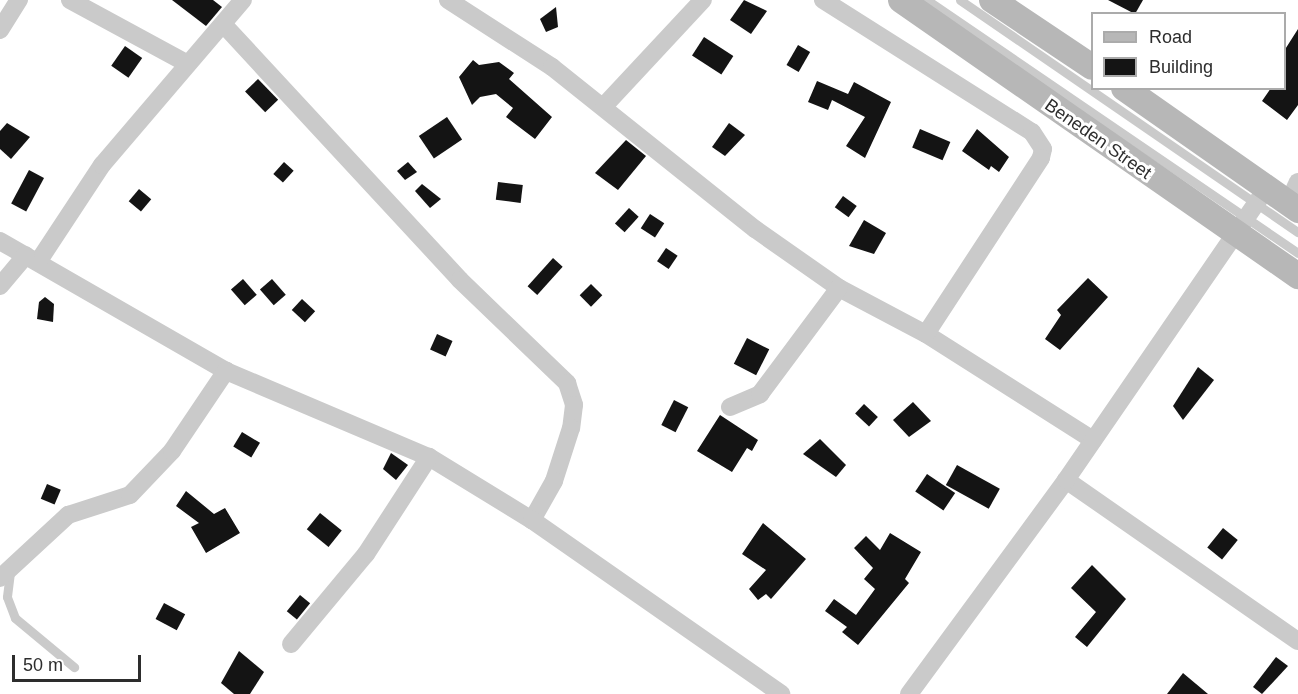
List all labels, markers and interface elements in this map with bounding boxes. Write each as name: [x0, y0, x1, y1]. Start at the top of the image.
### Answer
legend: [1091, 12, 1286, 90]
text: Road: [1149, 27, 1192, 47]
text: Building: [1149, 57, 1213, 77]
street label: Beneden Street: [1041, 94, 1155, 184]
scale bar: [15, 643, 144, 681]
text: 50 m: [23, 655, 63, 675]

